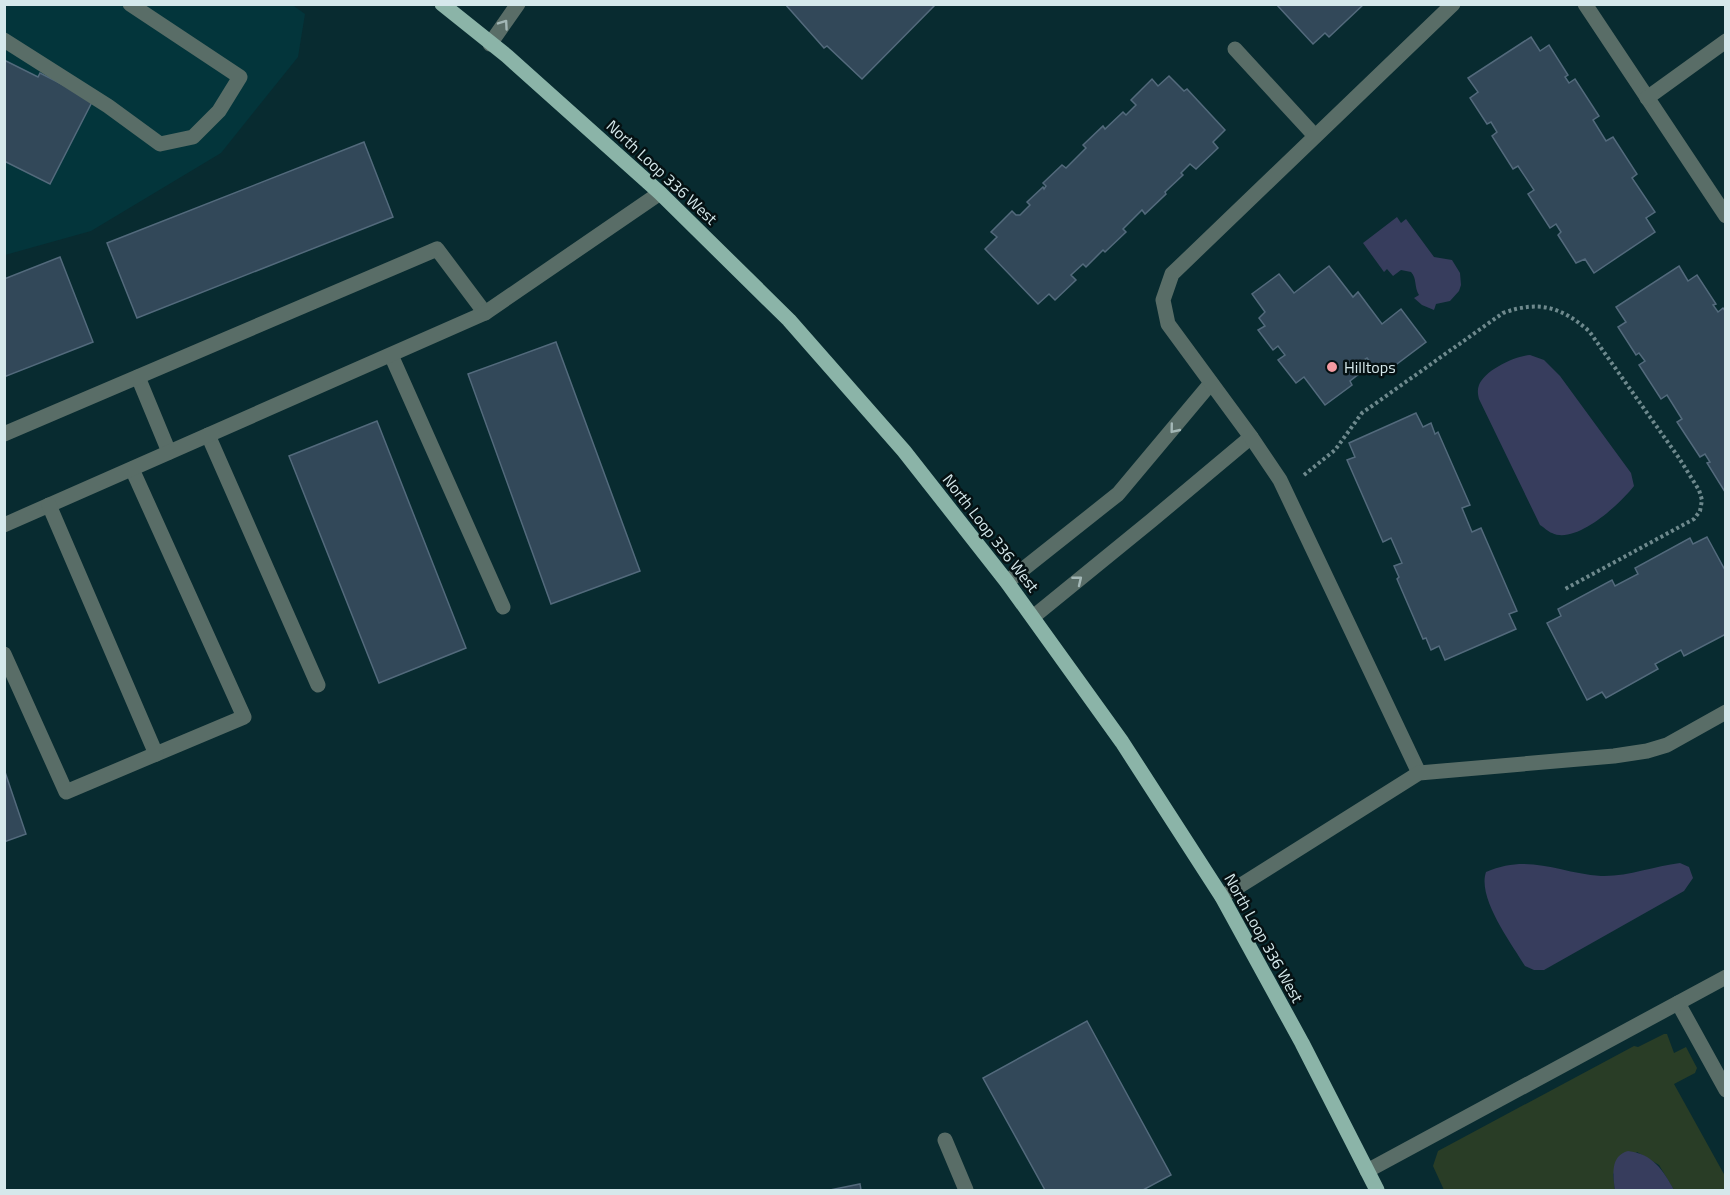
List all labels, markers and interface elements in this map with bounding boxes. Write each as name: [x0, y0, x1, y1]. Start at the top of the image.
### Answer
one-way arrow: [497, 20, 508, 31]
street label: North Loop 336 West: [601, 114, 723, 230]
place label: Hilltops: [1344, 355, 1396, 379]
marker: Hilltops: [1325, 360, 1339, 374]
one-way arrow: [1171, 422, 1182, 433]
street label: North Loop 336 West: [937, 469, 1045, 598]
one-way arrow: [1071, 577, 1082, 588]
street label: North Loop 336 West: [1219, 869, 1310, 1007]

